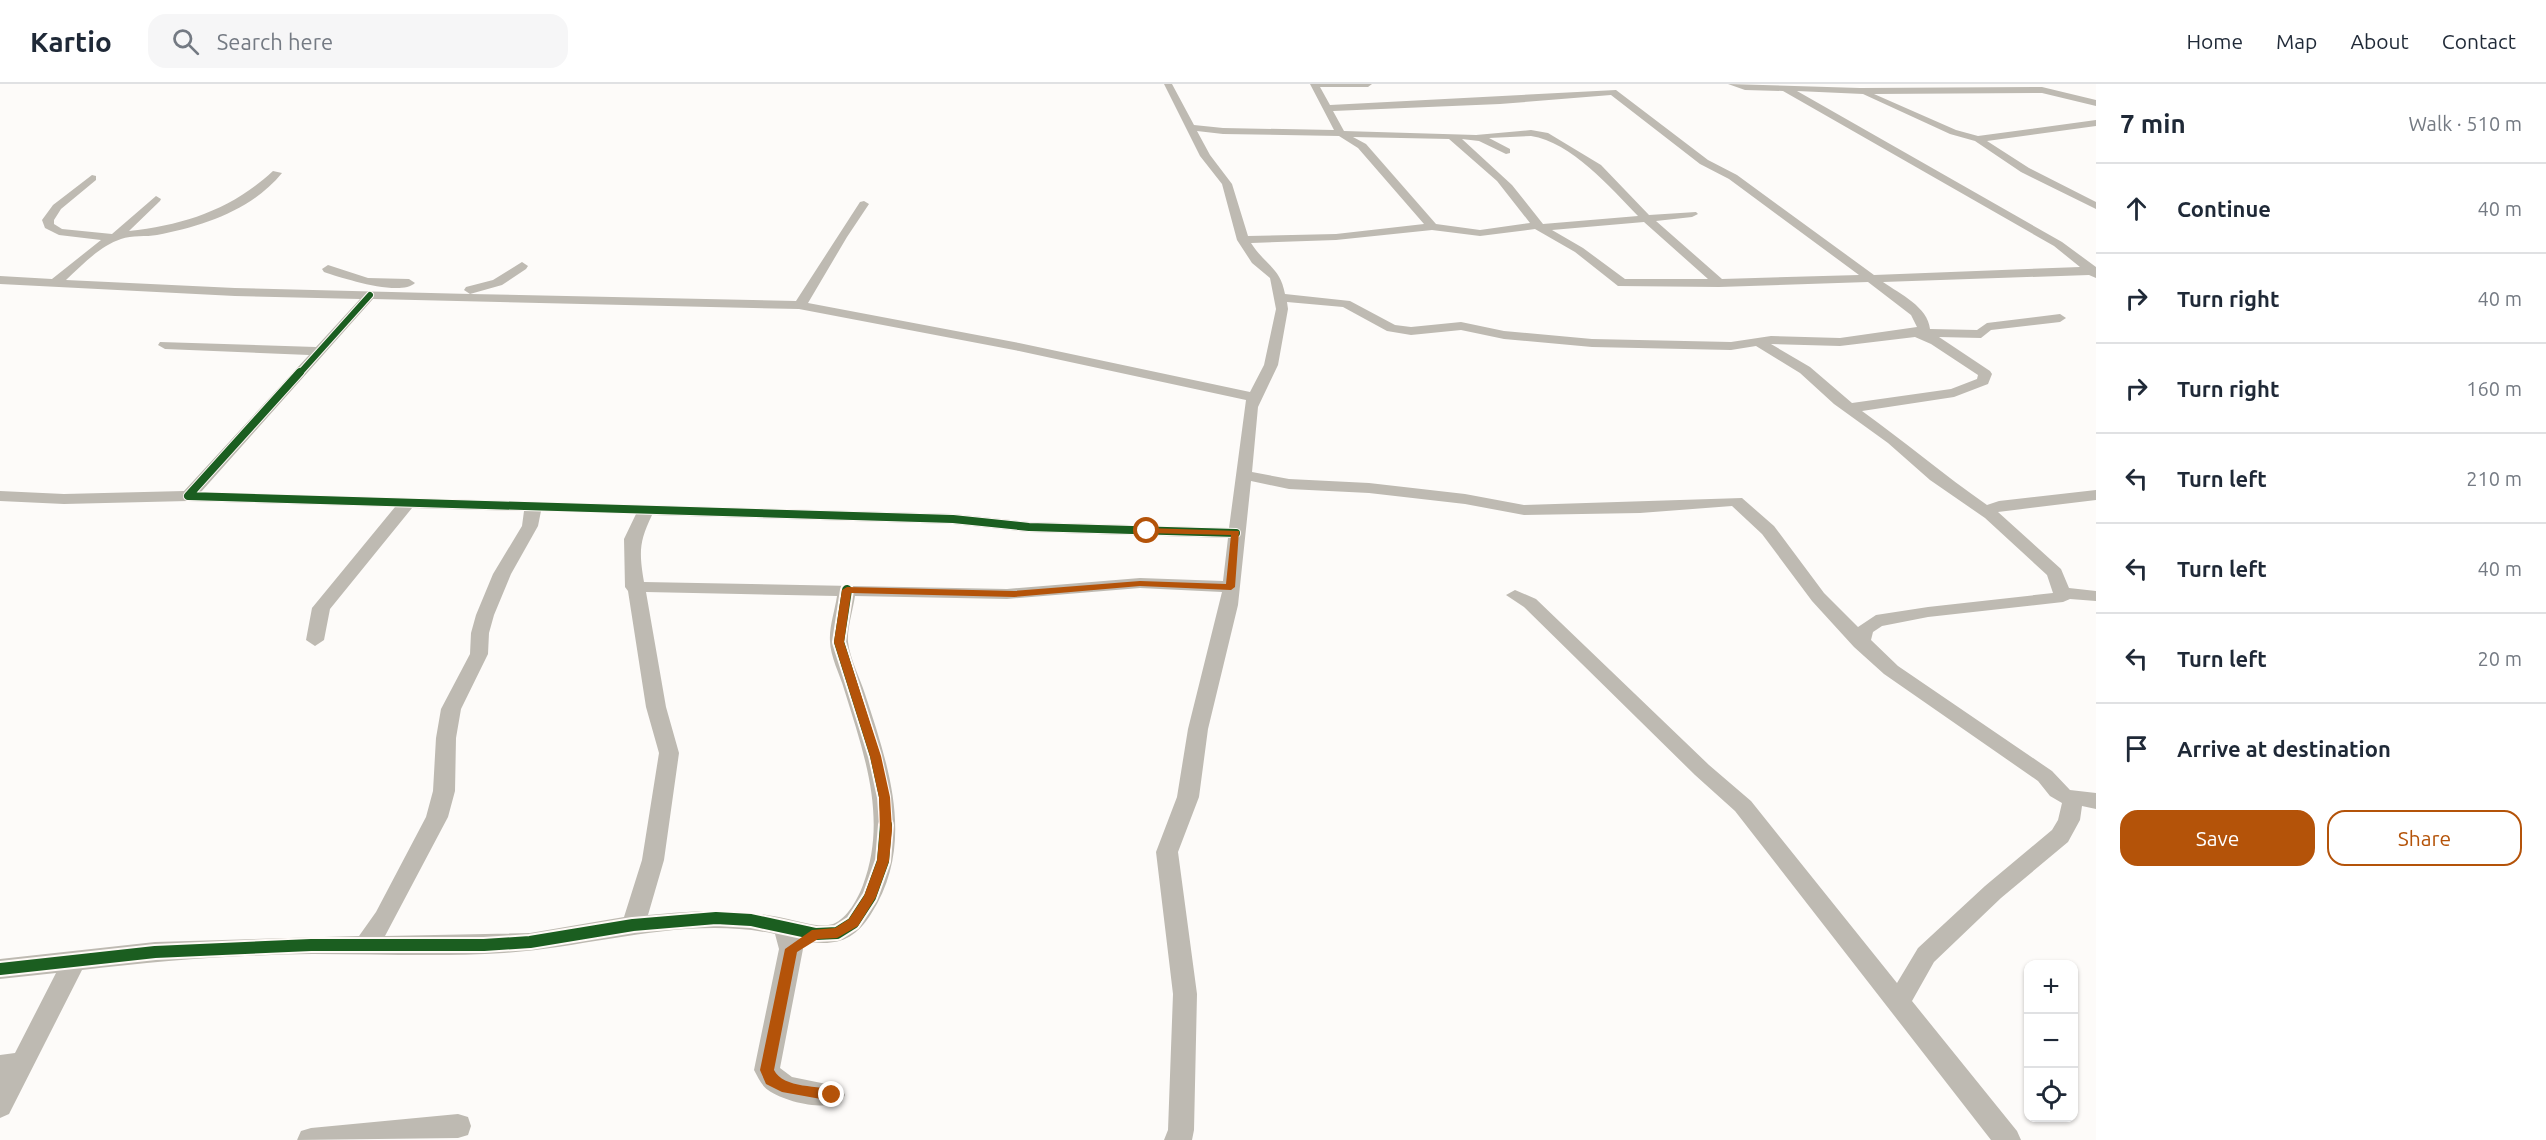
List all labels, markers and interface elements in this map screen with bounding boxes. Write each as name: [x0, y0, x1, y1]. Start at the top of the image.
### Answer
search box: [148, 14, 568, 68]
icon: search: [169, 25, 202, 58]
text: Kartio: [30, 26, 112, 57]
text: Search here: [217, 29, 333, 54]
text: Home: [2186, 29, 2243, 53]
text: Map: [2276, 29, 2317, 53]
text: About: [2350, 29, 2409, 53]
text: Contact: [2442, 29, 2516, 53]
text: 7 min: [2120, 109, 2186, 138]
text: Walk · 510 m: [2409, 112, 2522, 135]
icon: ahead: [2120, 192, 2153, 225]
text: Continue: [2177, 196, 2271, 221]
text: 40 m: [2478, 197, 2522, 220]
icon: right: [2120, 282, 2153, 315]
text: Turn right: [2177, 286, 2279, 311]
text: 40 m: [2478, 287, 2522, 310]
icon: right: [2120, 372, 2153, 405]
text: Turn right: [2177, 376, 2279, 401]
text: 160 m: [2466, 377, 2522, 400]
icon: left: [2120, 462, 2153, 495]
text: Turn left: [2177, 466, 2267, 491]
text: 210 m: [2466, 467, 2522, 490]
route start: [1133, 517, 1159, 543]
icon: left: [2120, 552, 2153, 585]
text: Turn left: [2177, 556, 2267, 581]
text: 40 m: [2478, 557, 2522, 580]
icon: left: [2120, 642, 2153, 675]
text: Turn left: [2177, 646, 2267, 671]
text: 20 m: [2478, 647, 2522, 670]
icon: arrive: [2120, 732, 2153, 765]
text: Arrive at destination: [2177, 736, 2391, 761]
button: Save: [2120, 810, 2315, 866]
button: Share: [2327, 810, 2522, 866]
map controls: [2024, 960, 2078, 1122]
button: +: [2024, 960, 2078, 1014]
button: −: [2024, 1014, 2078, 1068]
button: locate: [2024, 1068, 2078, 1122]
route end: [818, 1081, 844, 1107]

